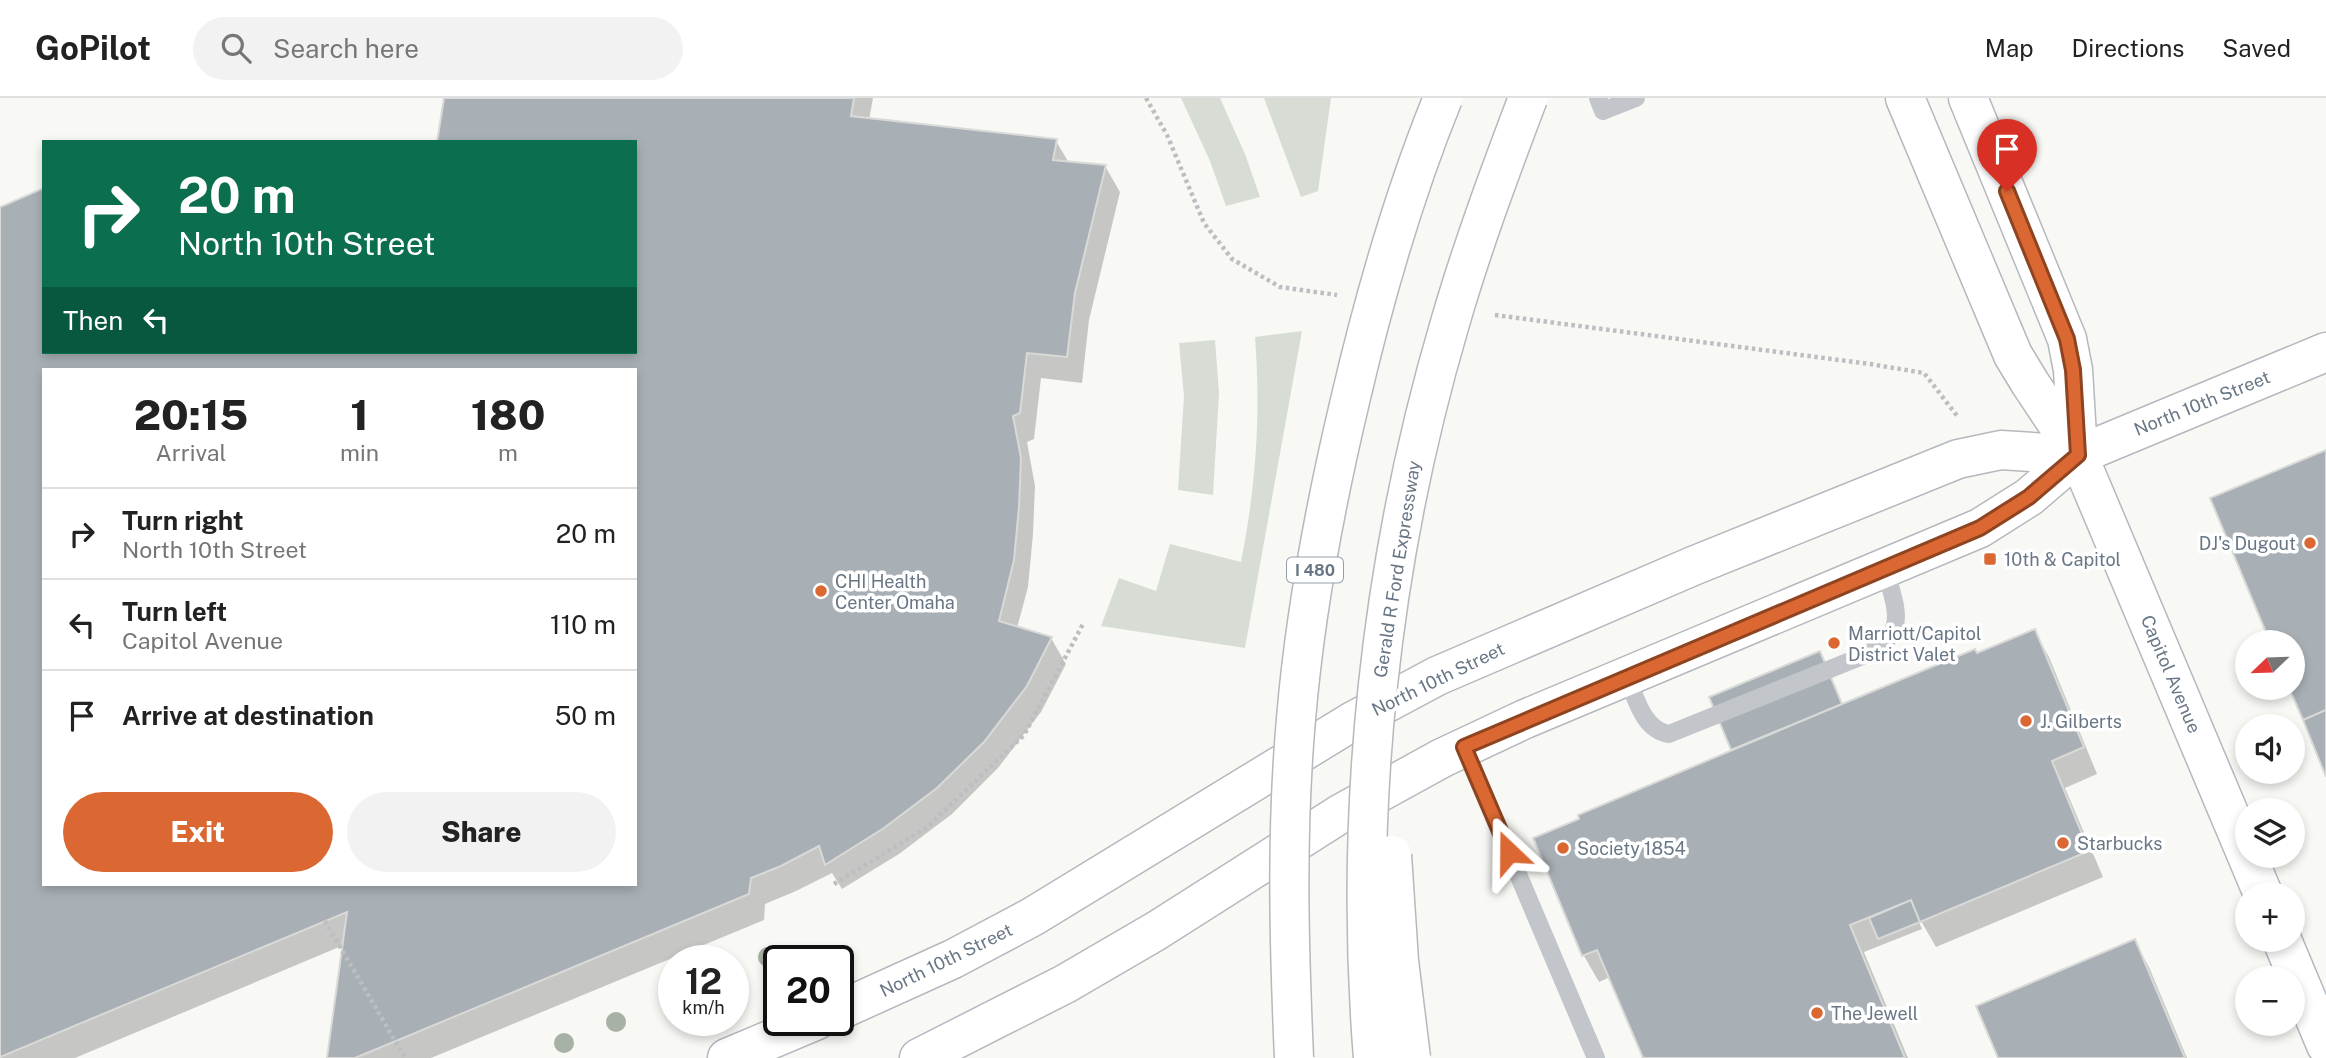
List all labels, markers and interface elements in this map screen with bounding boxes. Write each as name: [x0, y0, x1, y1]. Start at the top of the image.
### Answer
search box: [193, 17, 683, 80]
text: GoPilot: [35, 29, 151, 67]
icon: search: [217, 29, 255, 67]
text: Search here: [273, 33, 419, 64]
text: Map: [1985, 34, 2034, 62]
text: Directions: [2072, 34, 2184, 62]
text: Saved: [2222, 34, 2291, 62]
pin: [1977, 119, 2037, 191]
icon: arrive: [1988, 130, 2026, 168]
text: 20 m: [178, 166, 296, 224]
icon: right: [63, 168, 154, 259]
text: North 10th Street: [178, 225, 435, 262]
icon: left: [137, 301, 175, 339]
text: Then: [63, 305, 123, 336]
street label: North 10th Street: [2131, 366, 2273, 440]
text: 20:15: [134, 390, 248, 439]
text: 1: [350, 390, 369, 439]
text: 180: [471, 390, 545, 439]
text: Arrival: [155, 439, 227, 466]
text: min: [340, 439, 379, 466]
text: m: [498, 439, 518, 466]
street label: Gerald R Ford Expressway: [1369, 459, 1425, 679]
text: Turn right: [122, 505, 244, 536]
icon: right: [63, 515, 101, 553]
text: 20 m: [556, 518, 616, 549]
place label: DJ's Dugout: [2199, 533, 2296, 554]
marker: DJ's Dugout: [2302, 535, 2318, 551]
text: North 10th Street: [122, 536, 307, 563]
place label: 10th & Capitol: [2004, 549, 2121, 570]
marker: 10th & Capitol: [1982, 551, 1998, 567]
road number: I 480: [1287, 558, 1343, 583]
place label: CHI Health Center Omaha: [835, 571, 955, 613]
marker: CHI Health Center Omaha: [813, 583, 829, 599]
text: Turn left: [122, 596, 227, 627]
icon: left: [63, 606, 101, 644]
text: 110 m: [550, 609, 616, 640]
street label: Capitol Avenue: [2137, 612, 2205, 736]
place label: Marriott/Capitol District Valet: [1848, 623, 1981, 665]
text: Capitol Avenue: [122, 627, 283, 654]
north arrow: [2235, 630, 2305, 700]
map controls: [2235, 630, 2305, 1036]
marker: Marriott/Capitol District Valet: [1826, 635, 1842, 651]
street label: North 10th Street: [1368, 638, 1508, 720]
icon: arrive: [63, 697, 101, 735]
text: Arrive at destination: [122, 700, 374, 731]
text: 50 m: [555, 700, 616, 731]
place label: J. Gilberts: [2040, 711, 2122, 732]
marker: J. Gilberts: [2018, 713, 2034, 729]
button: sound: [2235, 714, 2305, 784]
button: Exit: [63, 792, 333, 872]
button: Share: [347, 792, 616, 872]
button: layers: [2235, 798, 2305, 868]
position arrow: [1472, 815, 1546, 889]
place label: Starbucks: [2077, 833, 2162, 854]
marker: Starbucks: [2055, 835, 2071, 851]
place label: Society 1854: [1577, 838, 1686, 859]
marker: Society 1854: [1555, 840, 1571, 856]
button: +: [2235, 882, 2305, 952]
street label: North 10th Street: [876, 919, 1016, 1001]
speed limit sign: 20: [763, 945, 854, 1036]
text: 12: [685, 961, 722, 1002]
button: −: [2235, 966, 2305, 1036]
text: km/h: [682, 997, 725, 1018]
place label: The Jewell: [1831, 1003, 1918, 1024]
marker: The Jewell: [1809, 1005, 1825, 1021]

